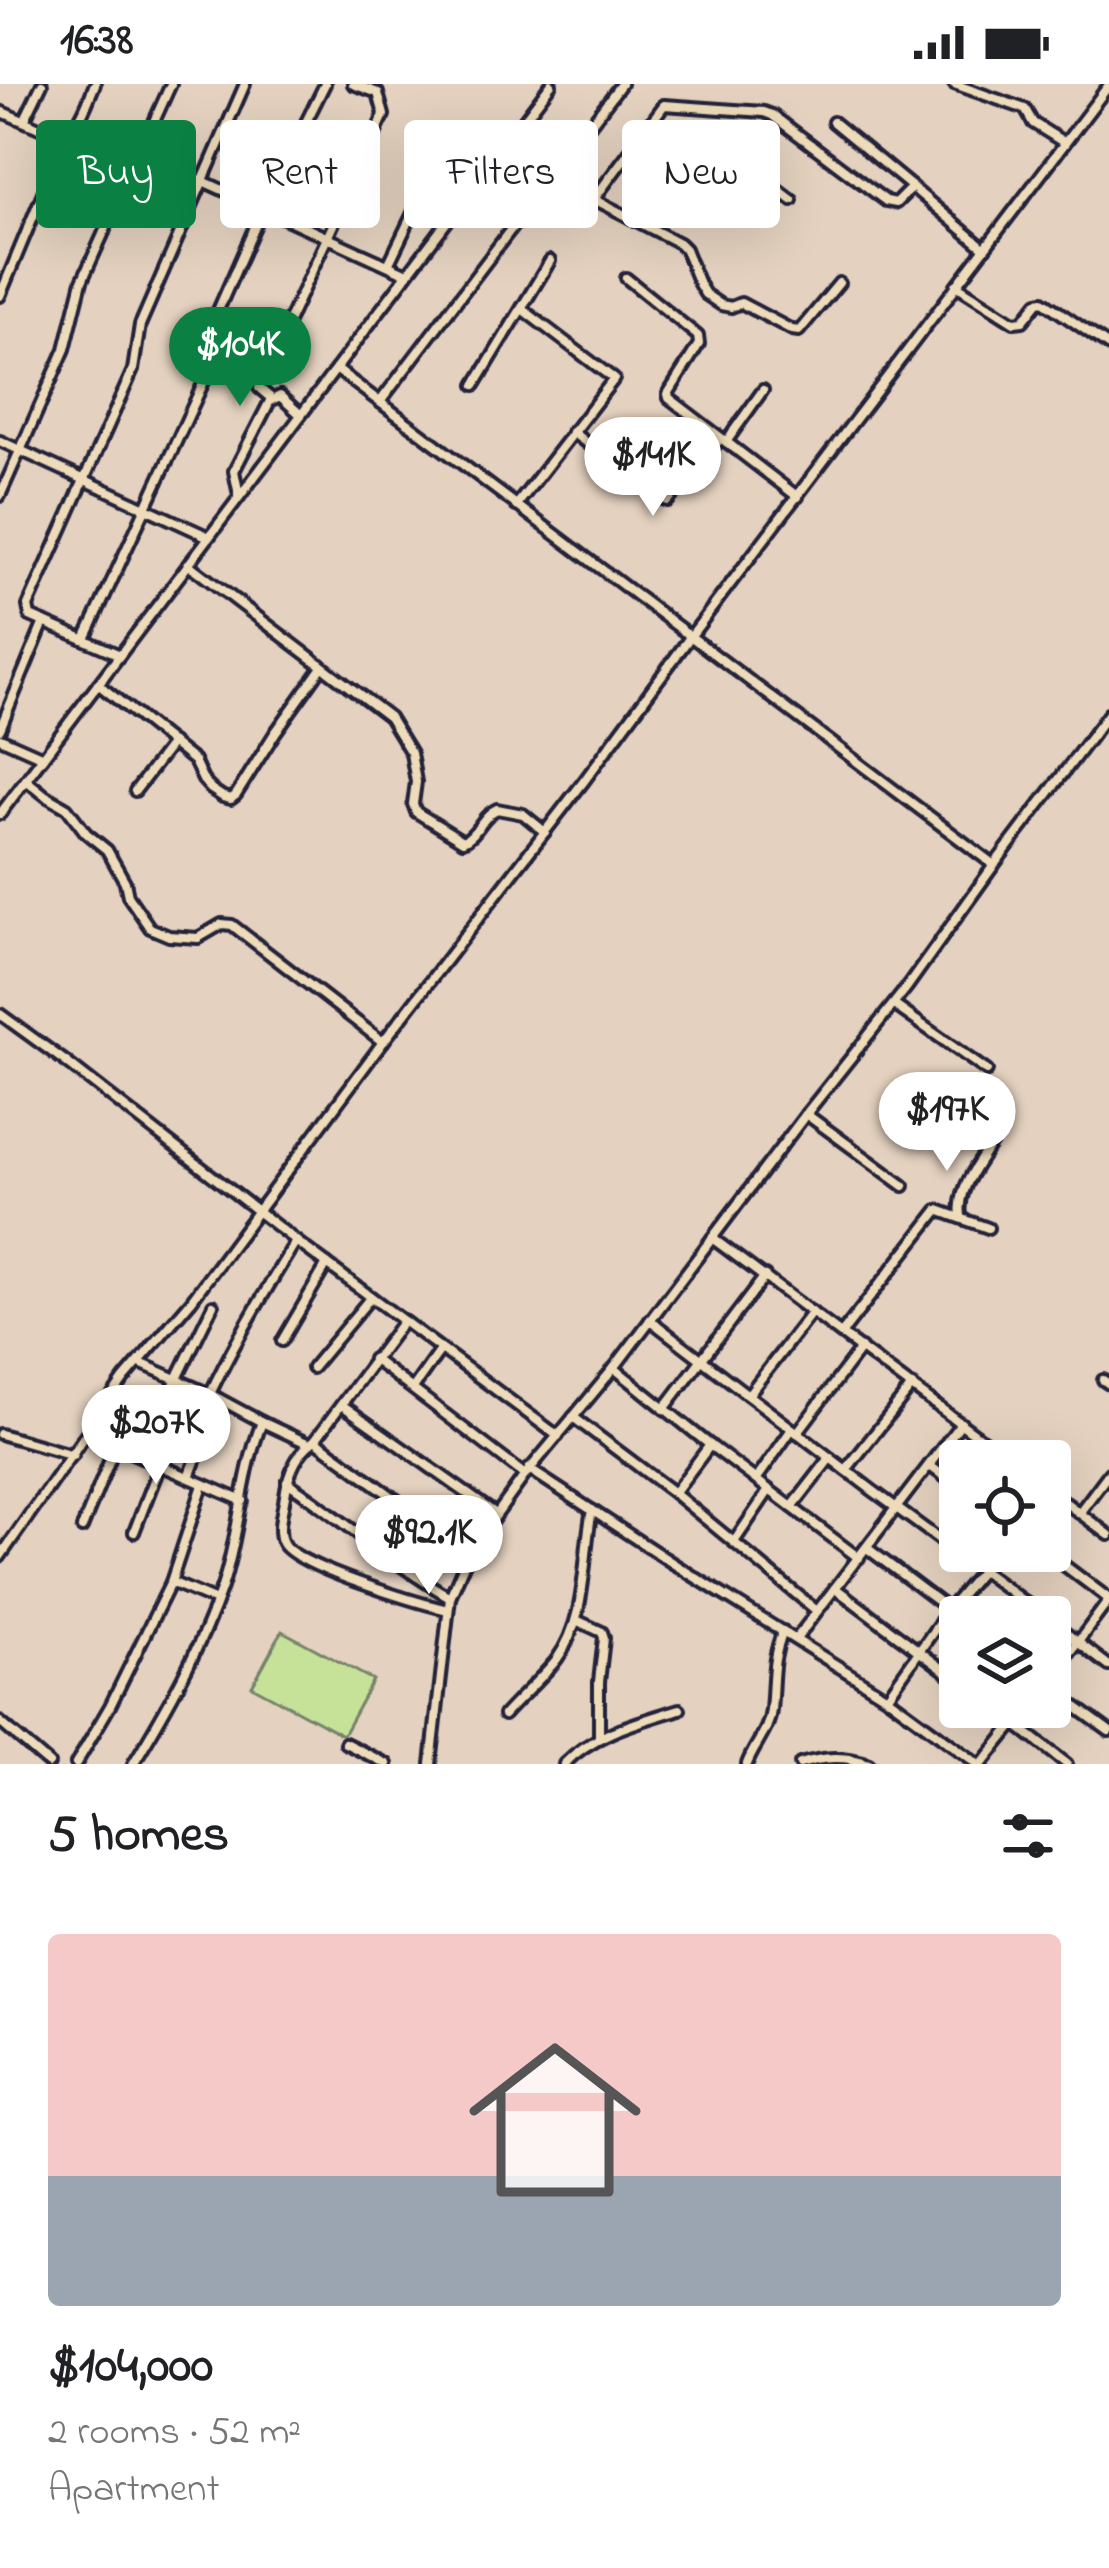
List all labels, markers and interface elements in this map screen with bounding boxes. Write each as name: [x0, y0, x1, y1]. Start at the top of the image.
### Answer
text: 16:38: [60, 9, 133, 75]
chip: Buy: [36, 120, 196, 228]
chip: Rent: [220, 120, 380, 228]
chip: Filters: [404, 120, 598, 228]
chip: New: [622, 120, 780, 228]
pin: $104K: [156, 307, 324, 409]
text: $104K: [196, 317, 284, 374]
pin: $141K: [569, 417, 737, 519]
text: $141K: [611, 427, 695, 484]
pin: $197K: [863, 1072, 1031, 1174]
text: $197K: [906, 1082, 988, 1139]
pin: $207K: [72, 1385, 240, 1487]
text: $207K: [109, 1395, 203, 1452]
map controls: [939, 1440, 1071, 1728]
button: locate: [939, 1440, 1071, 1572]
pin: $92.1K: [331, 1495, 527, 1597]
text: $92.1K: [382, 1505, 476, 1562]
button: layers: [939, 1596, 1071, 1728]
text: 5 homes: [48, 1799, 229, 1874]
icon: filters: [995, 1803, 1061, 1869]
icon: home: [447, 2012, 663, 2228]
text: $104,000: [48, 2330, 213, 2405]
text: 2 rooms · 52 m²: [48, 2405, 301, 2462]
text: Apartment: [48, 2462, 220, 2519]

